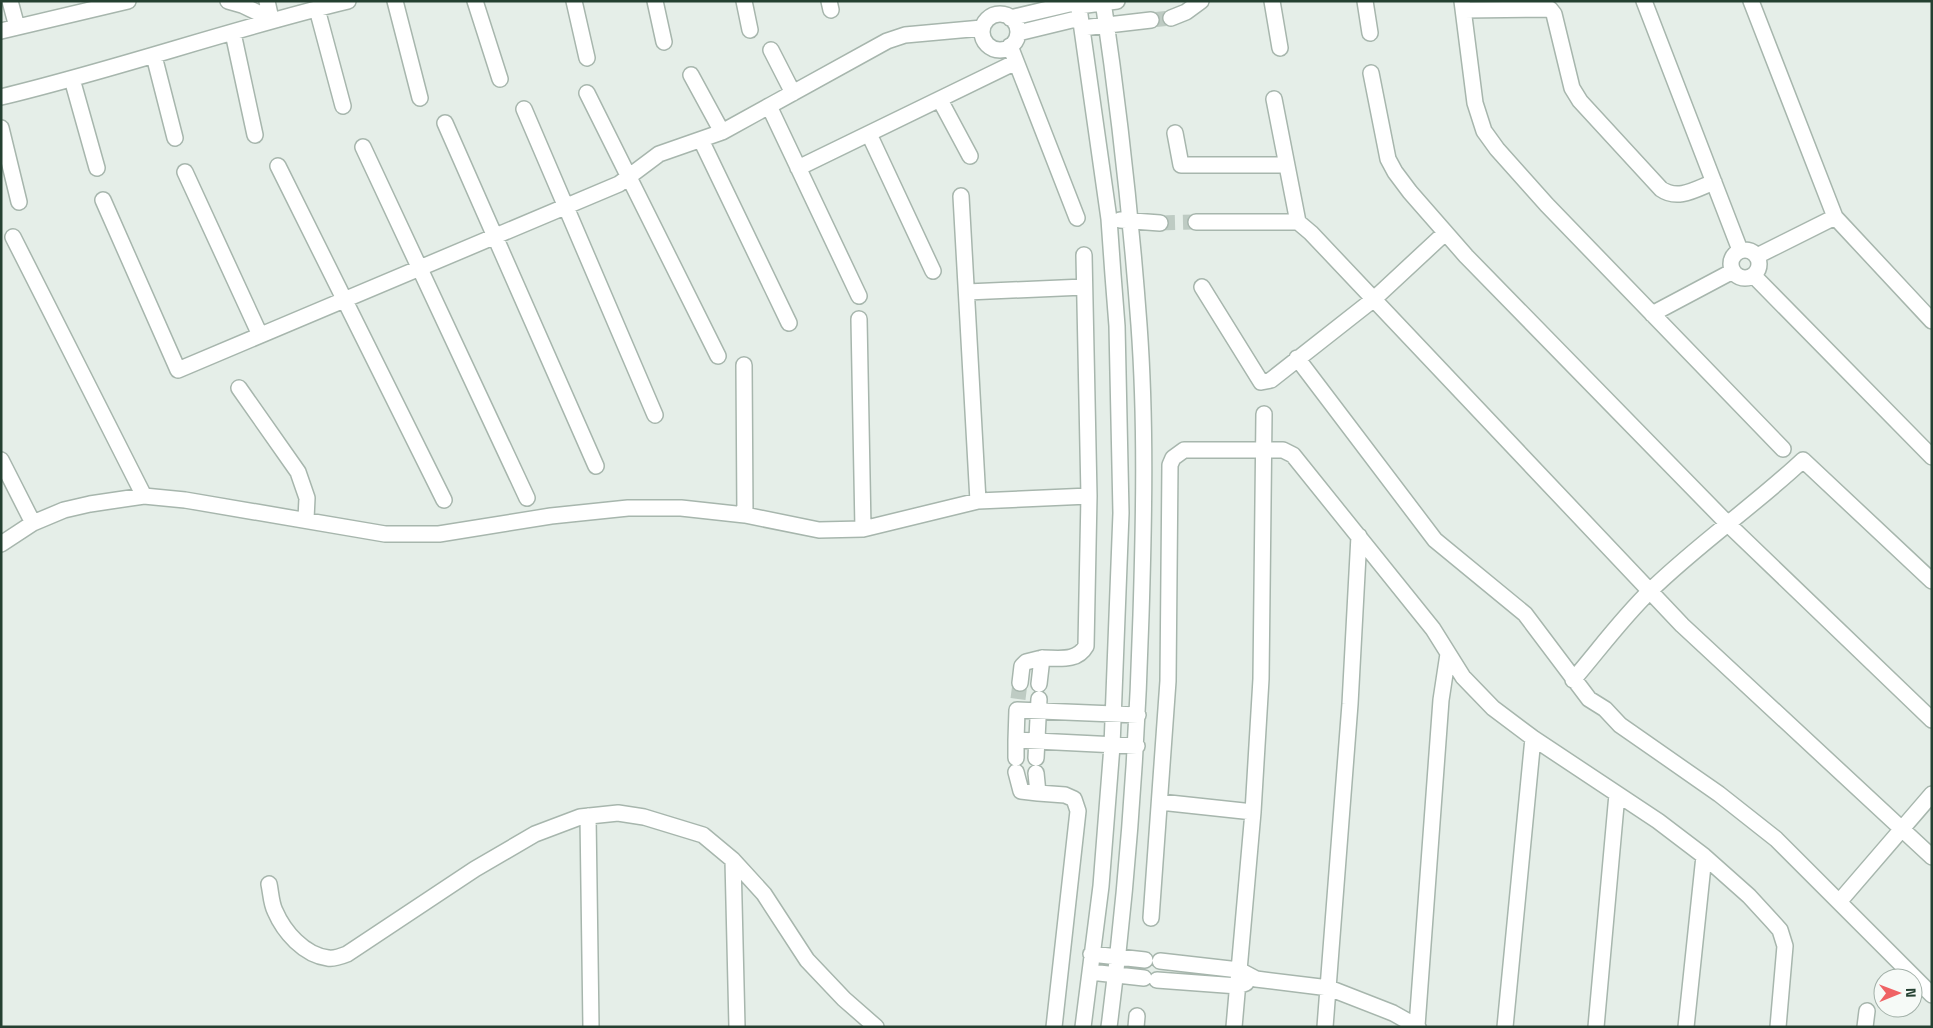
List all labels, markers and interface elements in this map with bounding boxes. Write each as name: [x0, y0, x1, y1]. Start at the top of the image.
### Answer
north arrow: [1873, 968, 1923, 1018]
text: N: [1901, 988, 1922, 998]

